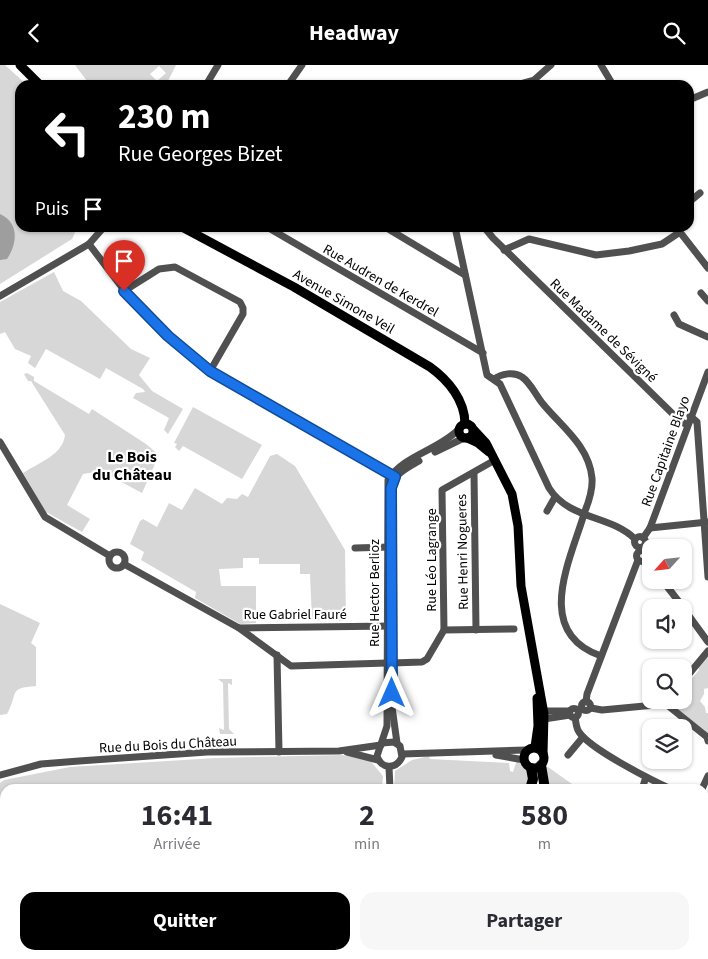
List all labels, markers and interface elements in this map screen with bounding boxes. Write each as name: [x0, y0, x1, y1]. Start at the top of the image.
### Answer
text: Headway: [309, 17, 399, 49]
icon: back: [20, 19, 48, 47]
icon: search: [660, 19, 688, 47]
text: 230 m: [118, 92, 210, 142]
icon: left: [35, 100, 100, 165]
text: Rue Georges Bizet: [118, 138, 283, 170]
icon: arrive: [79, 195, 107, 223]
text: Puis: [35, 196, 69, 223]
pin: [103, 240, 145, 291]
street label: Rue Audren de Kerdrel: [319, 240, 442, 322]
icon: arrive: [110, 247, 138, 275]
street label: Avenue Simone Veil: [289, 265, 398, 339]
street label: Rue Madame de Sévigné: [545, 274, 661, 387]
street label: Rue Capitaine Blayo: [637, 393, 695, 510]
district label: Le Bois du Château: [92, 446, 172, 486]
street label: Rue Henri Nogueres: [452, 494, 474, 610]
street label: Rue Léo Lagrange: [422, 508, 442, 612]
street label: Rue Hector Berlioz: [365, 539, 385, 647]
north arrow: [642, 539, 692, 589]
map controls: [642, 539, 692, 769]
button: sound: [642, 599, 692, 649]
street label: Rue Gabriel Fauré: [243, 605, 347, 625]
button: search: [642, 659, 692, 709]
position arrow: [365, 666, 417, 718]
button: layers: [642, 719, 692, 769]
street label: Rue du Bois du Château: [99, 731, 238, 759]
text: 16:41: [141, 794, 213, 837]
text: 2: [359, 794, 375, 837]
text: 580: [521, 794, 568, 837]
text: Arrivée: [153, 833, 200, 855]
text: min: [354, 833, 380, 855]
text: m: [538, 833, 551, 855]
button: Quitter: [20, 892, 350, 950]
button: Partager: [360, 892, 689, 950]

